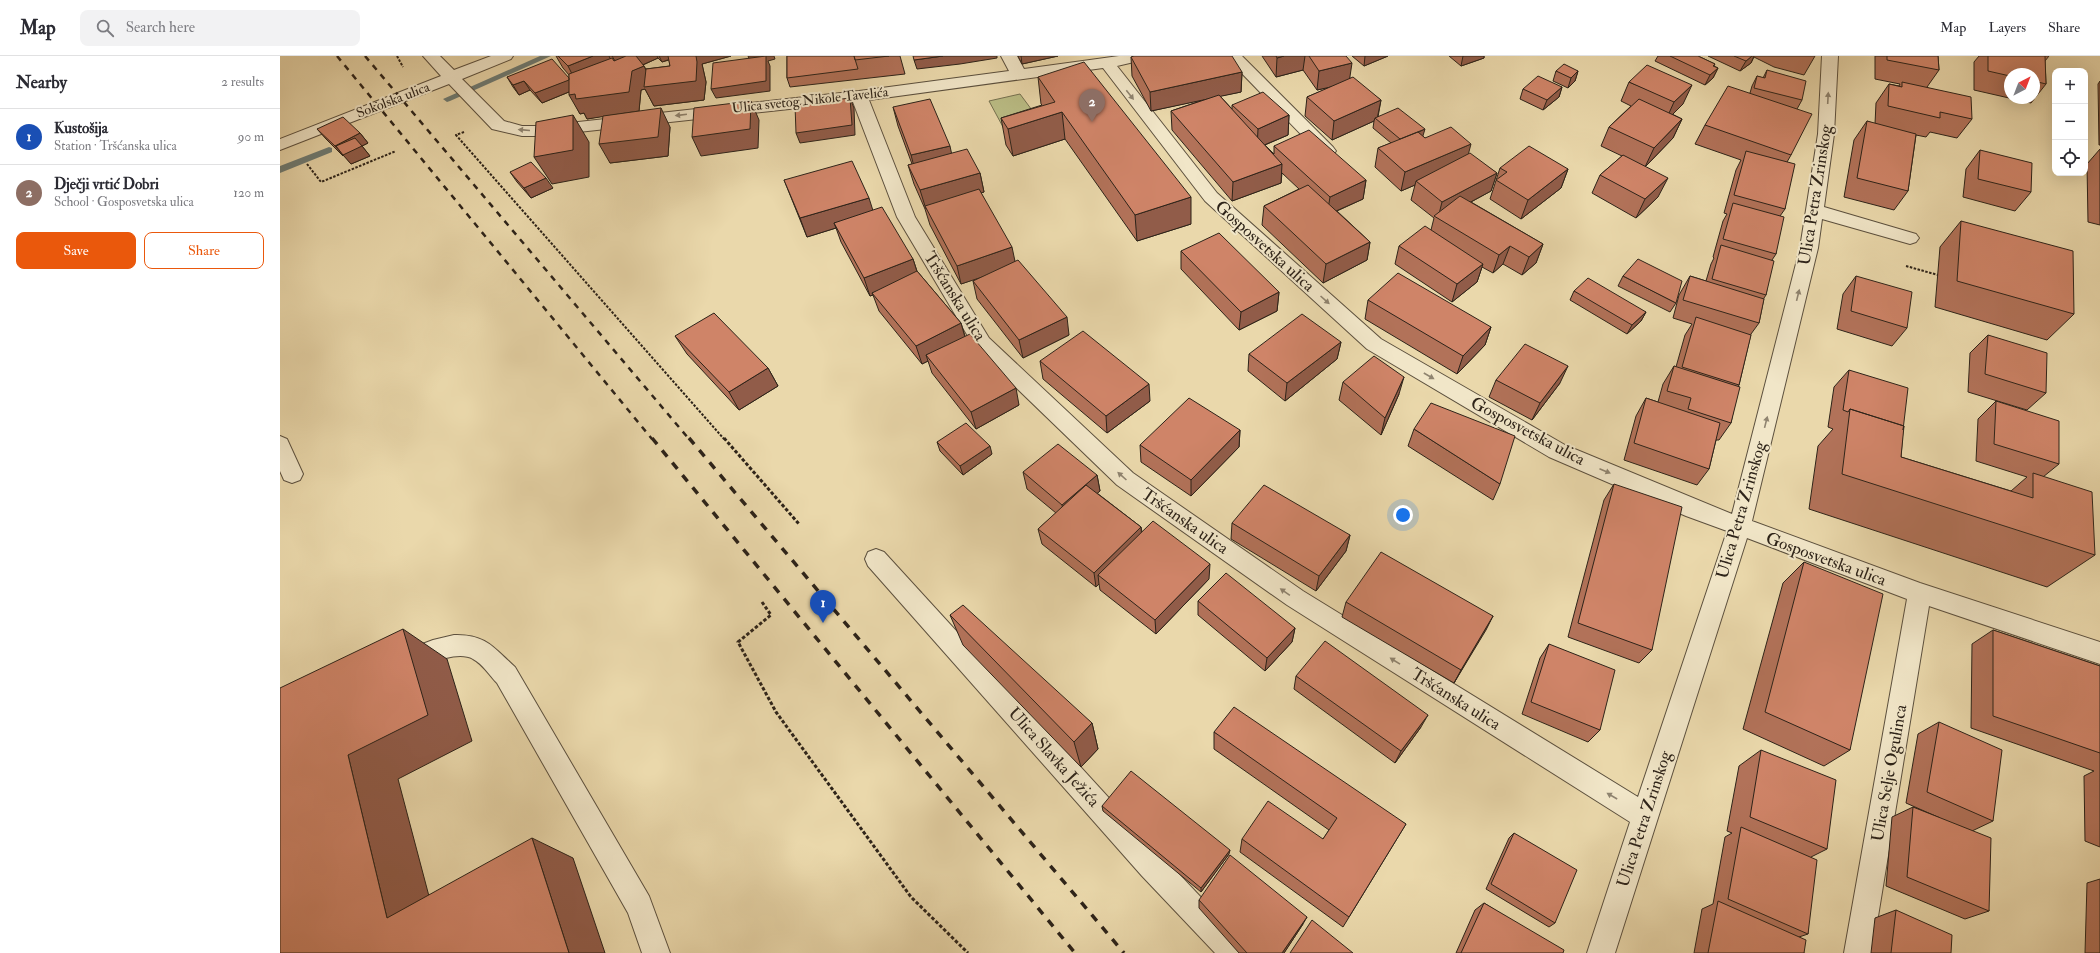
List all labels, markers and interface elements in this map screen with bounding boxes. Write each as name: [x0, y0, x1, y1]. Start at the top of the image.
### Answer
search box: [80, 10, 360, 46]
text: Map: [20, 16, 56, 40]
icon: search: [94, 17, 116, 39]
text: Search here: [126, 18, 195, 37]
text: Map: [1940, 19, 1966, 36]
text: Layers: [1988, 19, 2026, 36]
text: Share: [2048, 19, 2080, 36]
north arrow: [2004, 68, 2040, 104]
map controls: [2052, 68, 2088, 176]
button: +: [2052, 68, 2088, 104]
text: Nearby: [16, 72, 67, 93]
text: 2 results: [221, 74, 264, 90]
street label: Sokolska ulica: [354, 78, 432, 122]
street label: Ulica svetog Nikole Tavelića: [731, 83, 889, 117]
pin: 2: [1079, 89, 1105, 122]
one-way arrow: [1126, 89, 1134, 100]
one-way arrow: [1824, 92, 1831, 104]
button: −: [2052, 104, 2088, 140]
one-way arrow: [675, 112, 687, 118]
text: Kustošija: [54, 119, 108, 138]
street label: Ulica Petra Zrinskog: [1794, 123, 1837, 267]
one-way arrow: [518, 127, 530, 134]
text: 1: [27, 129, 31, 145]
text: 90 m: [238, 129, 264, 145]
text: Station · Tršćanska ulica: [54, 138, 177, 154]
button: locate: [2052, 140, 2088, 176]
text: Dječji vrtić Dobri: [54, 175, 159, 194]
text: 2: [26, 185, 32, 201]
text: 120 m: [233, 185, 264, 201]
text: School · Gosposvetska ulica: [54, 194, 194, 210]
street label: Gosposvetska ulica: [1210, 196, 1320, 298]
button: Save: [16, 232, 136, 269]
button: Share: [144, 232, 264, 269]
street label: Tršćanska ulica: [919, 247, 991, 345]
one-way arrow: [1795, 289, 1801, 302]
one-way arrow: [1320, 295, 1330, 304]
one-way arrow: [1424, 372, 1434, 380]
street label: Gosposvetska ulica: [1467, 392, 1590, 471]
one-way arrow: [1764, 415, 1770, 428]
street label: Ulica Petra Zrinskog: [1711, 438, 1771, 581]
one-way arrow: [1600, 468, 1611, 474]
one-way arrow: [1117, 471, 1127, 480]
street label: Tršćanska ulica: [1137, 483, 1233, 559]
your location: [1393, 505, 1413, 525]
street label: Gosposvetska ulica: [1763, 527, 1890, 592]
one-way arrow: [1280, 588, 1290, 596]
pin: 1: [810, 590, 836, 623]
one-way arrow: [1390, 657, 1400, 665]
street label: Tršćanska ulica: [1407, 663, 1505, 735]
street label: Ulica Selje Ogulinca: [1867, 702, 1912, 843]
street label: Ulica Slavka Ježića: [1003, 703, 1105, 813]
street label: Ulica Petra Zrinskog: [1612, 748, 1676, 890]
one-way arrow: [1606, 793, 1618, 800]

